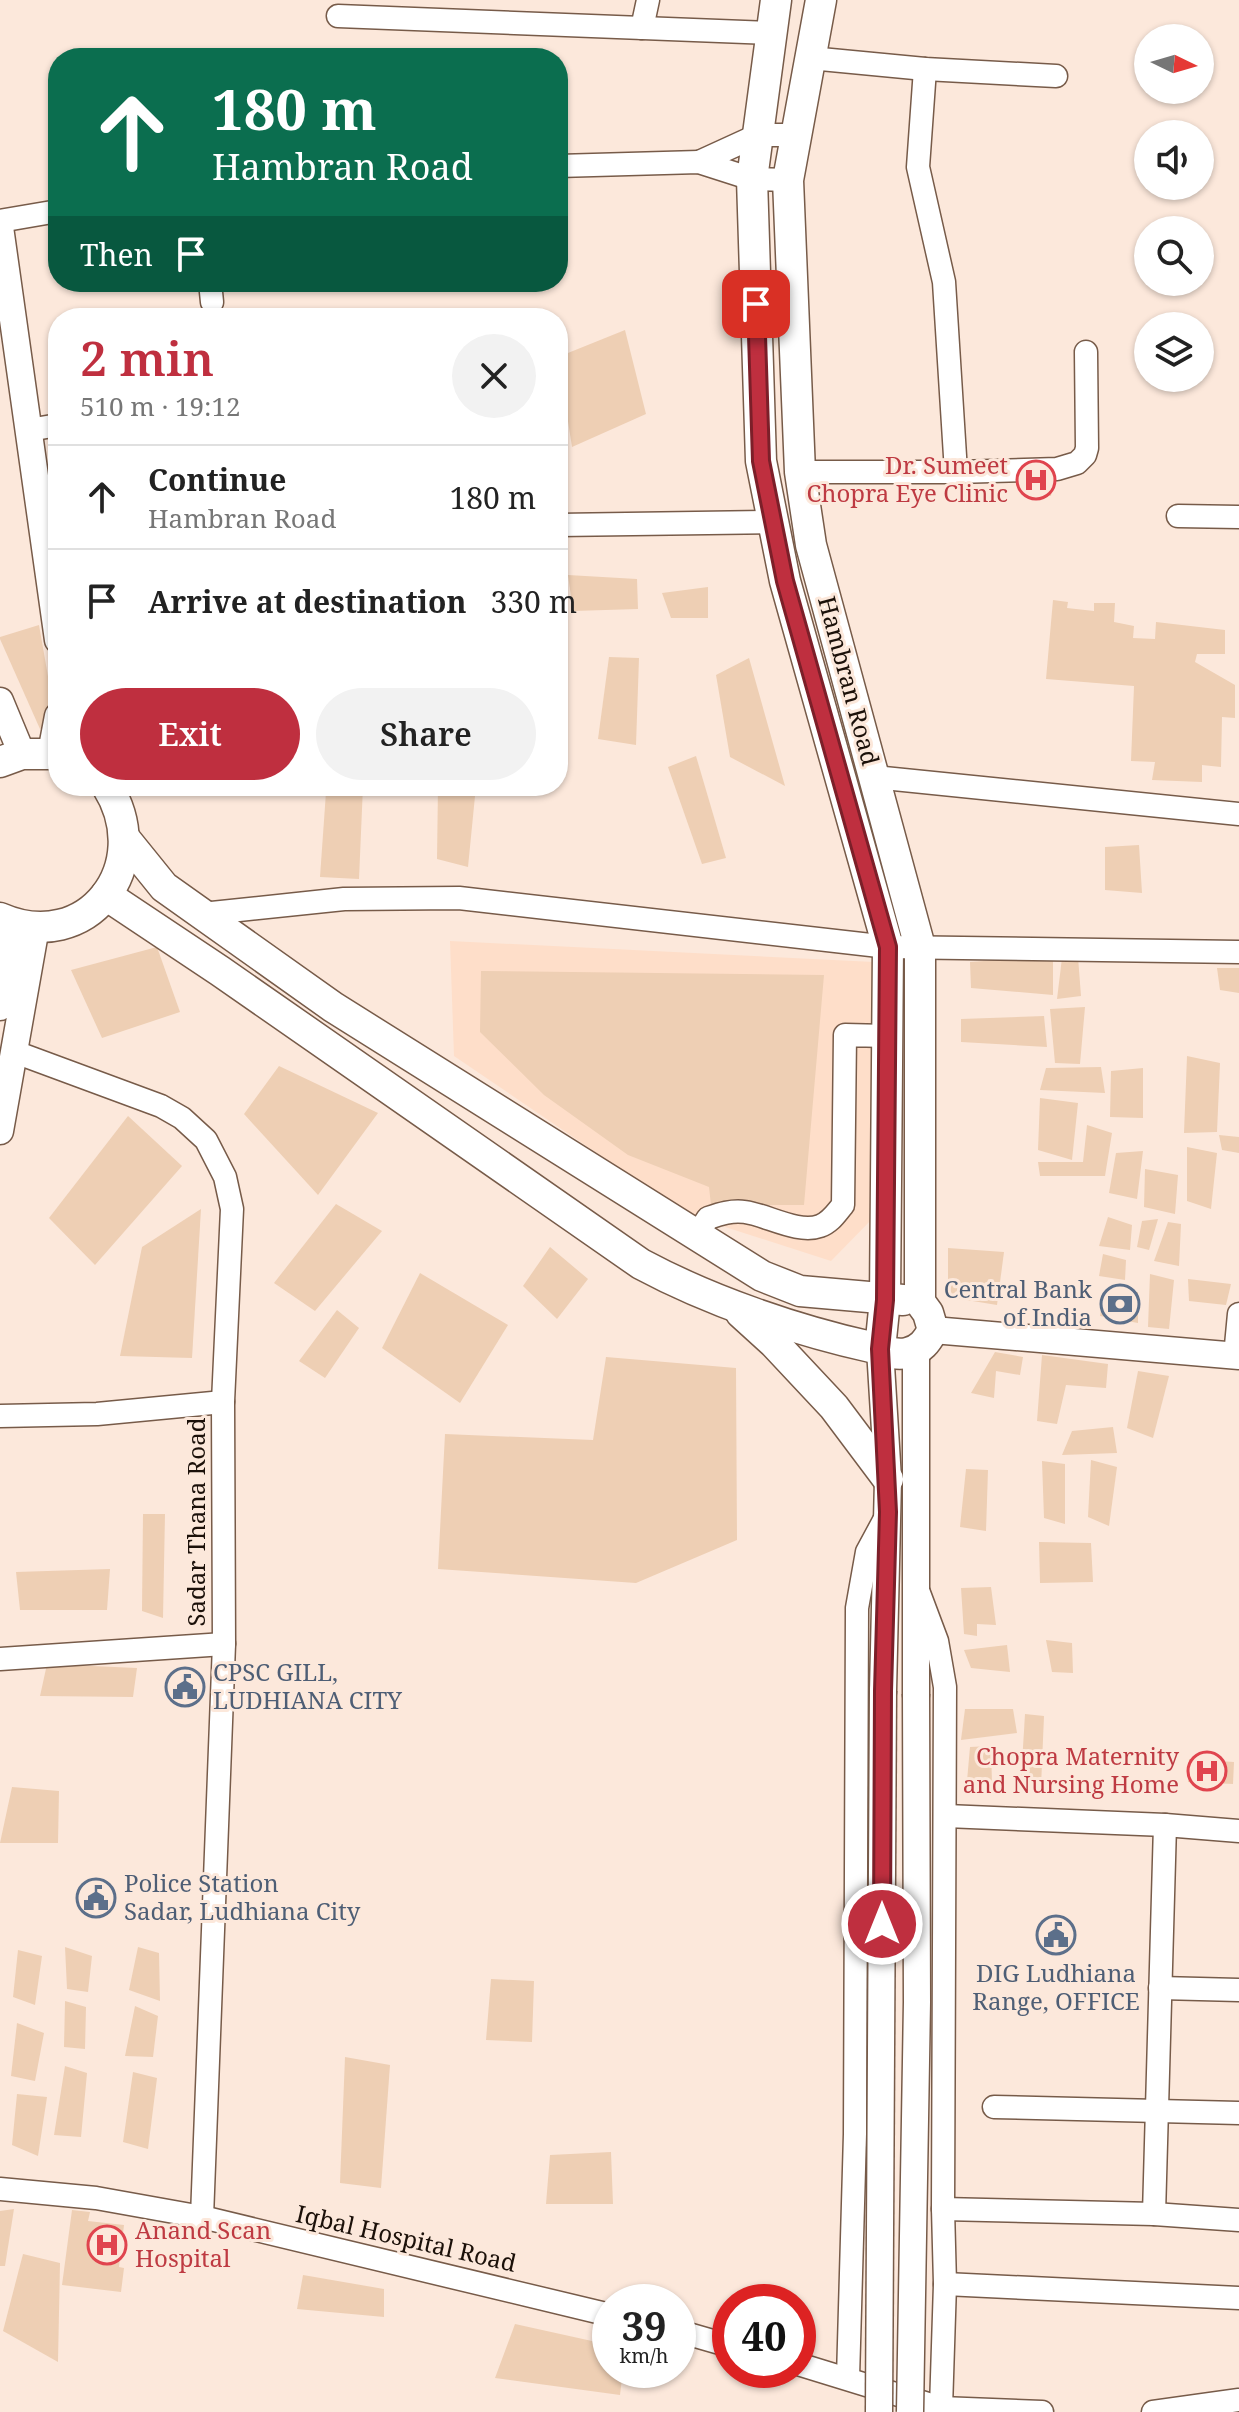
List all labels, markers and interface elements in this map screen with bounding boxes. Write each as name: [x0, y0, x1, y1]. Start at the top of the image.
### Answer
north arrow: [1134, 24, 1214, 104]
map controls: [1134, 24, 1214, 392]
text: 180 m: [212, 70, 377, 146]
icon: ahead: [80, 80, 184, 184]
button: sound: [1134, 120, 1214, 200]
text: Hambran Road: [212, 142, 473, 191]
button: search: [1134, 216, 1214, 296]
icon: arrive: [169, 232, 213, 276]
text: Then: [80, 234, 153, 275]
pin: [722, 270, 790, 338]
icon: arrive: [734, 282, 778, 326]
button: layers: [1134, 312, 1214, 392]
text: 2 min: [80, 325, 214, 390]
button: close: [452, 334, 536, 418]
text: 510 m · 19:12: [80, 388, 241, 424]
place label: Dr. Sumeet Chopra Eye Clinic: [806, 448, 1008, 509]
text: Continue: [148, 459, 286, 500]
hospital icon: Dr. Sumeet Chopra Eye Clinic: [1015, 459, 1057, 501]
icon: ahead: [80, 475, 124, 519]
text: 180 m: [450, 477, 536, 518]
text: Hambran Road: [148, 500, 336, 536]
icon: arrive: [80, 579, 124, 623]
text: Arrive at destination: [148, 581, 467, 622]
text: 330 m: [491, 581, 577, 622]
street label: Hambran Road: [811, 592, 888, 769]
button: Exit: [80, 688, 300, 780]
button: Share: [316, 688, 536, 780]
place label: Central Bank of India: [944, 1272, 1093, 1333]
bank icon: Central Bank of India: [1099, 1283, 1141, 1325]
street label: Sadar Thana Road: [179, 1417, 212, 1626]
place label: CPSC GILL, LUDHIANA CITY: [213, 1655, 403, 1716]
public building icon: CPSC GILL, LUDHIANA CITY: [164, 1666, 206, 1708]
place label: Chopra Maternity and Nursing Home: [963, 1739, 1179, 1800]
hospital icon: Chopra Maternity and Nursing Home: [1186, 1750, 1228, 1792]
place label: Police Station Sadar, Ludhiana City: [124, 1866, 361, 1927]
public building icon: Police Station Sadar, Ludhiana City: [75, 1877, 117, 1919]
position arrow: [840, 1882, 924, 1966]
public building icon: DIG Ludhiana Range, OFFICE: [1035, 1914, 1077, 1956]
place label: DIG Ludhiana Range, OFFICE: [972, 1956, 1140, 2017]
street label: Iqbal Hospital Road: [293, 2196, 520, 2279]
place label: Anand Scan Hospital: [135, 2213, 271, 2274]
hospital icon: Anand Scan Hospital: [86, 2224, 128, 2266]
speed limit sign: 40: [712, 2284, 816, 2388]
text: 39: [621, 2298, 667, 2353]
text: km/h: [619, 2342, 669, 2369]

